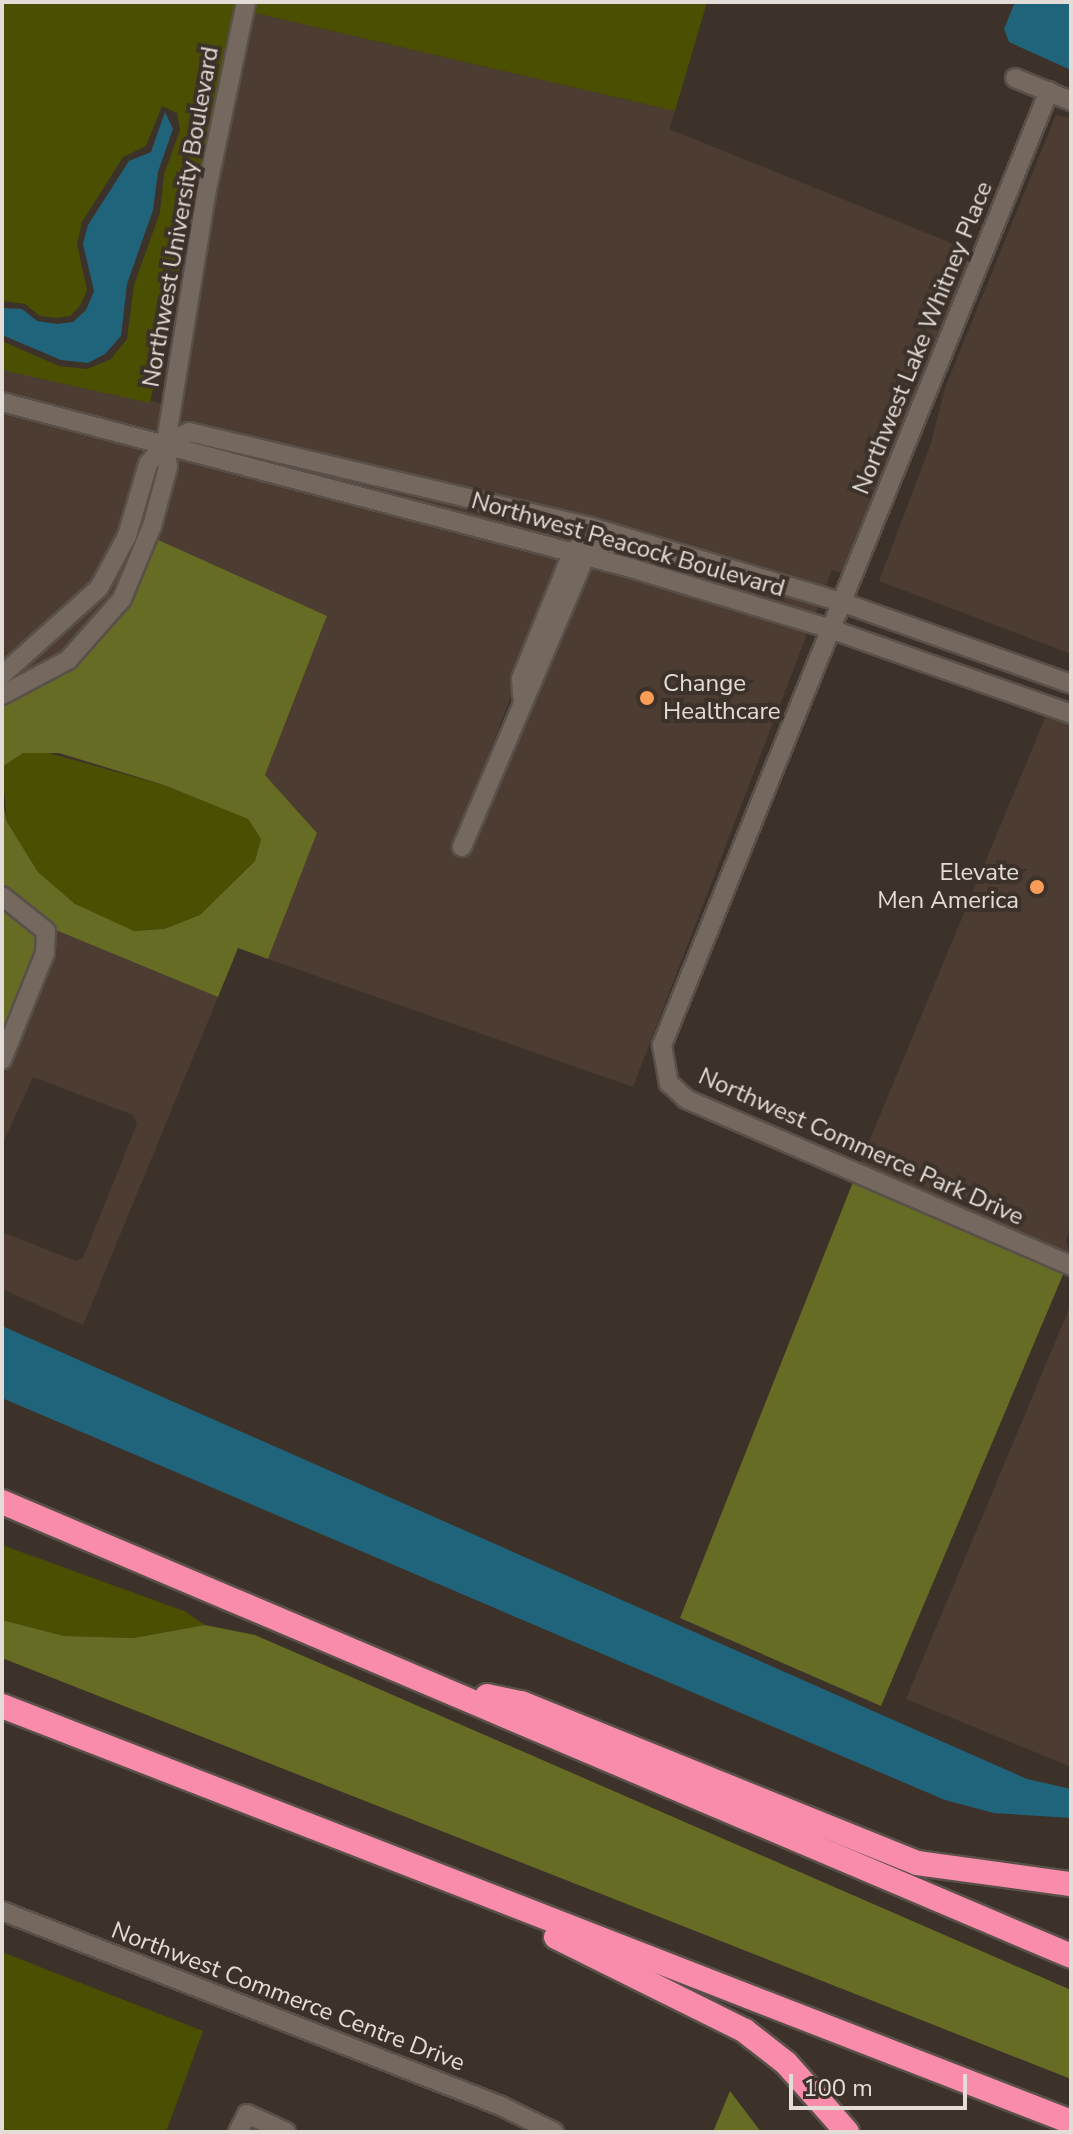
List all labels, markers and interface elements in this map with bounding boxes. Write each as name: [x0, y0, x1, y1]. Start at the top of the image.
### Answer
street label: Northwest University Boulevard: [137, 45, 225, 389]
street label: Northwest Lake Whitney Place: [847, 177, 999, 499]
street label: Northwest Peacock Boulevard: [468, 486, 788, 604]
place label: Change Healthcare: [663, 670, 781, 726]
marker: Change Healthcare: [638, 689, 656, 707]
place label: Elevate Men America: [877, 859, 1019, 915]
marker: Elevate Men America: [1026, 876, 1048, 898]
street label: Northwest Commerce Park Drive: [694, 1062, 1028, 1232]
street label: Northwest Commerce Centre Drive: [107, 1916, 469, 2078]
scale bar: [793, 2058, 971, 2108]
text: 100 m: [803, 2072, 873, 2104]

